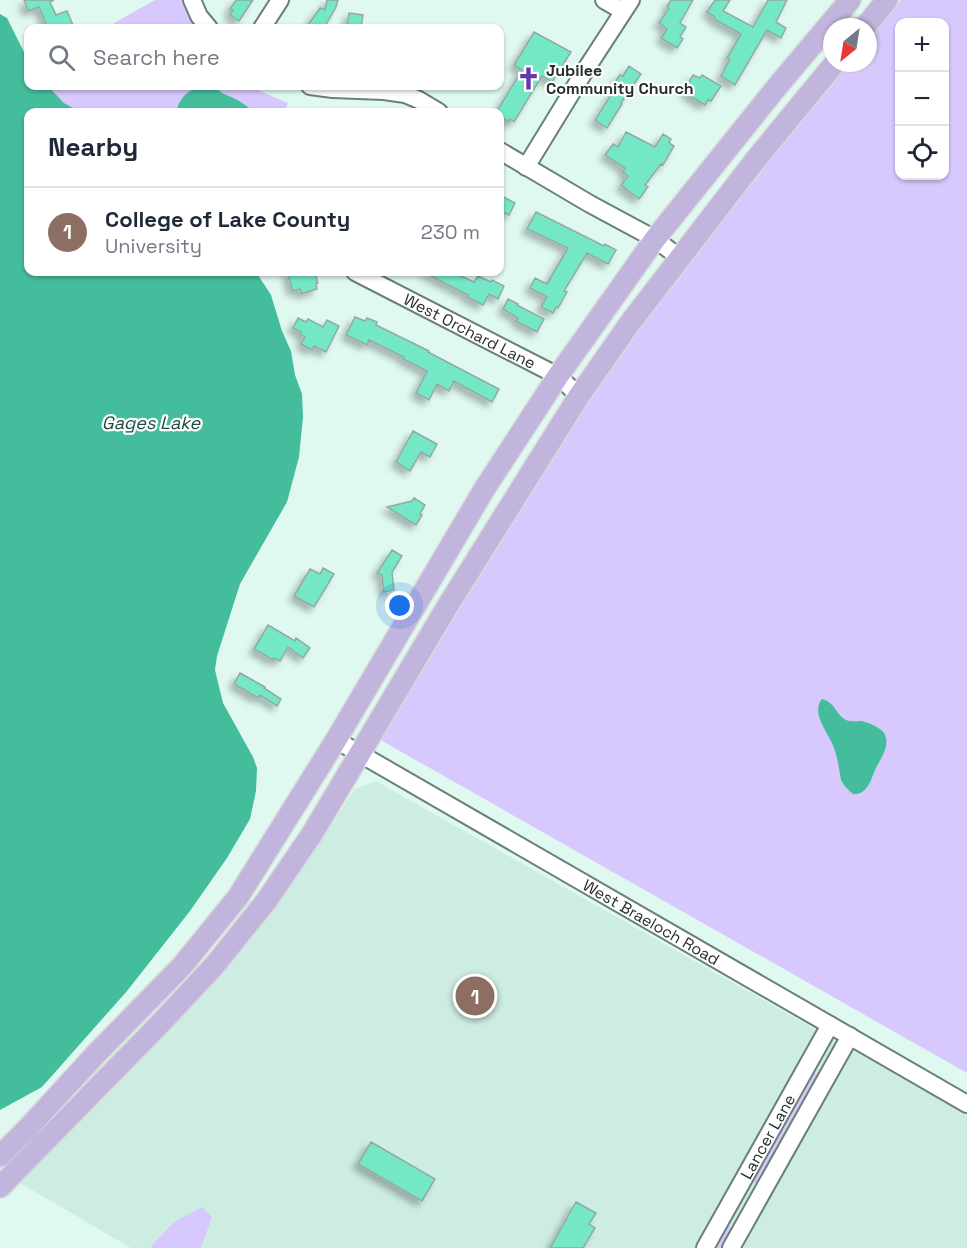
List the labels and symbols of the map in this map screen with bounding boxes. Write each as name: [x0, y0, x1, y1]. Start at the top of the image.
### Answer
north arrow: [823, 18, 877, 72]
place label: Jubilee Community Church: [546, 60, 694, 99]
church icon: Jubilee Community Church: [515, 66, 541, 92]
street label: West Orchard Lane: [400, 289, 539, 374]
water label: Gages Lake: [102, 411, 202, 434]
your location: [385, 591, 414, 620]
street label: West Braeloch Road: [579, 875, 723, 970]
pin: 1: [456, 974, 494, 1018]
street label: Lancer Lane: [736, 1090, 800, 1183]

